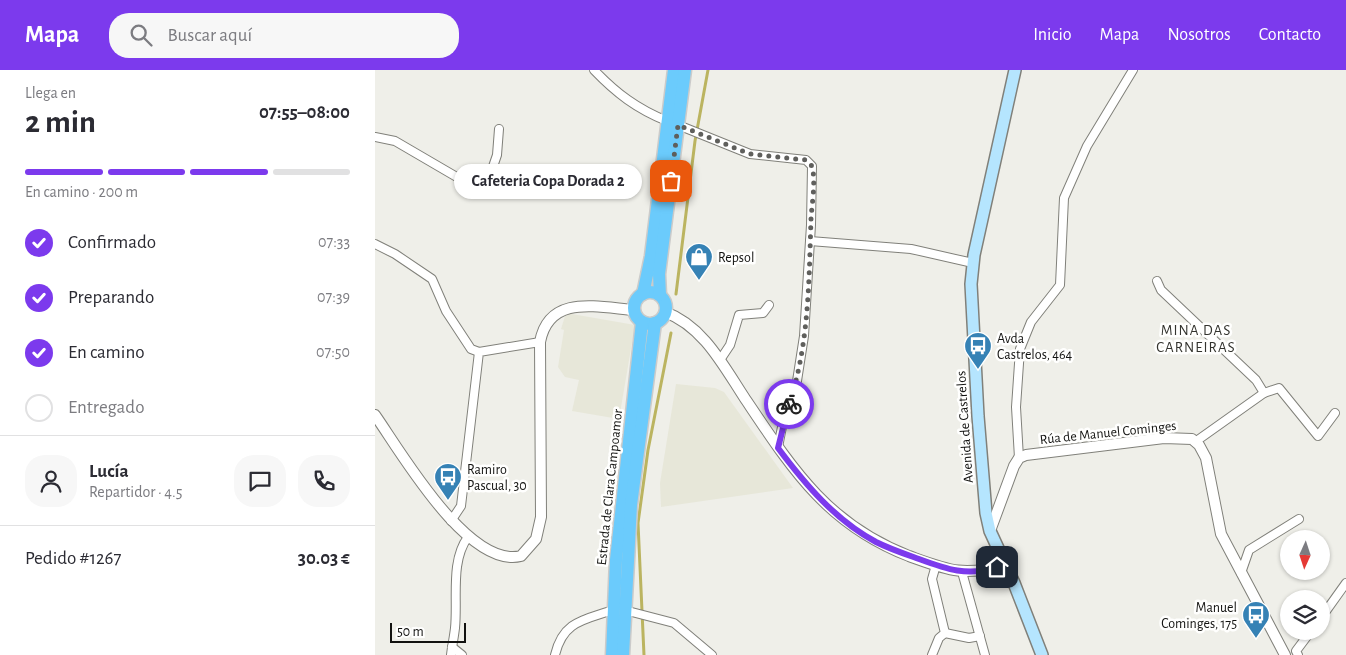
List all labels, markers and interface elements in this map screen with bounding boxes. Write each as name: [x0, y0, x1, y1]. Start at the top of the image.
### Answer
search box: [109, 13, 459, 58]
icon: search: [127, 21, 155, 49]
text: Mapa: [25, 23, 79, 47]
text: Buscar aquí: [167, 26, 252, 45]
text: Inicio: [1033, 26, 1072, 44]
text: Mapa: [1100, 26, 1139, 44]
text: Nosotros: [1167, 26, 1231, 44]
text: Contacto: [1259, 26, 1321, 44]
text: Llega en: [25, 85, 76, 101]
text: 07:55–08:00: [259, 103, 350, 122]
text: 2 min: [25, 106, 96, 138]
pin: [650, 160, 692, 202]
callout: Cafeteria Copa Dorada 2: [454, 164, 641, 198]
icon: bag: [657, 167, 685, 195]
text: Cafeteria Copa Dorada 2: [472, 173, 624, 189]
text: En camino · 200 m: [25, 184, 138, 200]
icon: check: [25, 229, 53, 257]
text: Confirmado: [68, 233, 156, 252]
text: 07:33: [318, 234, 350, 250]
shop icon: Repsol: [684, 242, 714, 281]
place label: Repsol: [718, 251, 754, 265]
icon: check: [25, 284, 53, 312]
text: Preparando: [68, 288, 154, 307]
text: 07:39: [317, 289, 350, 305]
district label: MINA DAS CARNEIRAS: [1156, 323, 1236, 355]
bus stop icon: Avda Castrelos, 464: [963, 331, 993, 370]
place label: Avda Castrelos, 464: [997, 332, 1072, 362]
icon: check: [25, 339, 53, 367]
text: En camino: [68, 343, 145, 362]
text: 07:50: [316, 344, 350, 360]
street label: Avenida de Castrelos: [954, 370, 976, 484]
courier: [764, 379, 814, 429]
icon: bike: [775, 390, 803, 418]
text: Entregado: [68, 398, 144, 417]
street label: Estrada de Clara Campoamor: [595, 408, 625, 566]
street label: Rúa de Manuel Cominges: [1039, 419, 1177, 447]
button: person: [25, 455, 77, 507]
button: chat: [234, 455, 286, 507]
button: phone: [298, 455, 350, 507]
text: Lucía: [89, 462, 129, 481]
bus stop icon: Ramiro Pascual, 30: [433, 462, 463, 501]
place label: Ramiro Pascual, 30: [467, 463, 527, 493]
text: Repartidor · 4.5: [89, 484, 182, 500]
north arrow: [1280, 530, 1330, 580]
map controls: [1280, 530, 1330, 640]
pin: [976, 546, 1018, 588]
text: Pedido #1267: [25, 549, 121, 568]
text: 30.03 €: [298, 549, 350, 568]
icon: home: [983, 553, 1011, 581]
button: layers: [1280, 590, 1330, 640]
bus stop icon: Manuel Cominges, 175: [1241, 600, 1271, 639]
place label: Manuel Cominges, 175: [1161, 601, 1237, 631]
scale bar: [390, 620, 466, 643]
text: 50 m: [397, 625, 424, 639]

